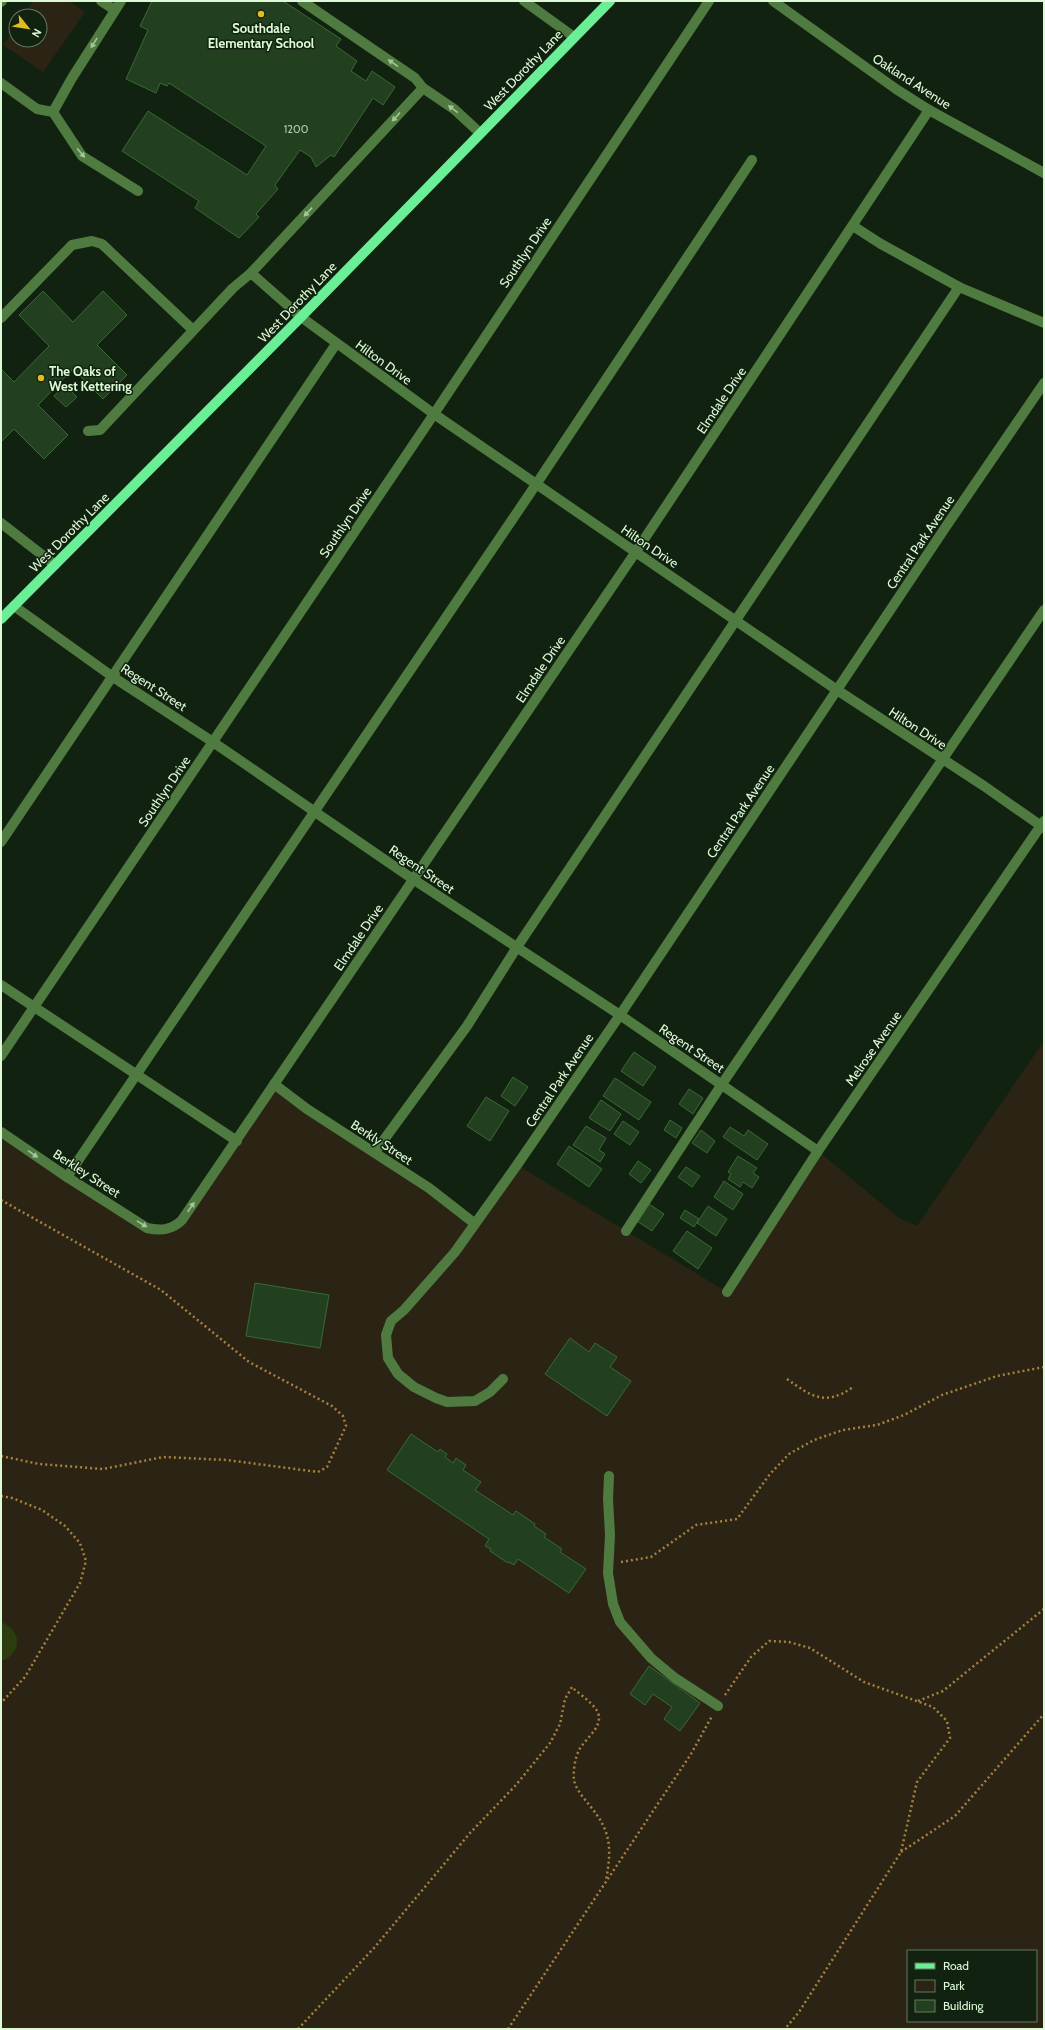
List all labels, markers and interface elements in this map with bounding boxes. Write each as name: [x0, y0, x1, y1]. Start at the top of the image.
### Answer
north arrow: [8, 8, 48, 48]
marker: Southdale Elementary School: [256, 9, 266, 19]
place label: Southdale Elementary School: [208, 20, 315, 51]
text: N: [29, 26, 45, 40]
street label: West Dorothy Lane: [480, 26, 566, 114]
one-way arrow: [90, 38, 98, 48]
street label: Oakland Avenue: [870, 50, 954, 112]
one-way arrow: [388, 59, 398, 67]
one-way arrow: [447, 104, 458, 113]
one-way arrow: [391, 112, 401, 122]
house number: 1200: [284, 122, 309, 136]
one-way arrow: [77, 148, 86, 158]
one-way arrow: [303, 207, 313, 217]
street label: Southlyn Drive: [495, 213, 555, 290]
street label: West Dorothy Lane: [254, 258, 340, 346]
street label: Hilton Drive: [353, 336, 416, 388]
place label: The Oaks of West Kettering: [49, 363, 132, 394]
street label: Elmdale Drive: [693, 363, 749, 436]
marker: The Oaks of West Kettering: [36, 373, 46, 383]
street label: Southlyn Drive: [315, 483, 375, 560]
street label: West Dorothy Lane: [26, 489, 112, 575]
street label: Central Park Avenue: [883, 492, 958, 592]
street label: Hilton Drive: [618, 521, 682, 571]
street label: Elmdale Drive: [512, 632, 568, 705]
street label: Regent Street: [118, 660, 190, 715]
street label: Hilton Drive: [886, 703, 950, 753]
street label: Southlyn Drive: [134, 752, 194, 829]
street label: Central Park Avenue: [703, 761, 778, 861]
street label: Regent Street: [386, 841, 458, 897]
street label: Elmdale Drive: [330, 900, 386, 973]
street label: Melrose Avenue: [841, 1007, 905, 1088]
street label: Regent Street: [656, 1020, 728, 1076]
street label: Central Park Avenue: [522, 1030, 597, 1130]
street label: Berkly Street: [348, 1116, 416, 1168]
street label: Berkley Street: [50, 1145, 124, 1201]
one-way arrow: [28, 1150, 38, 1158]
one-way arrow: [187, 1202, 195, 1213]
one-way arrow: [136, 1221, 148, 1228]
legend: [907, 1950, 1037, 2022]
text: Road: [943, 1958, 969, 1973]
text: Park: [943, 1978, 965, 1993]
text: Building: [943, 1998, 985, 2013]

